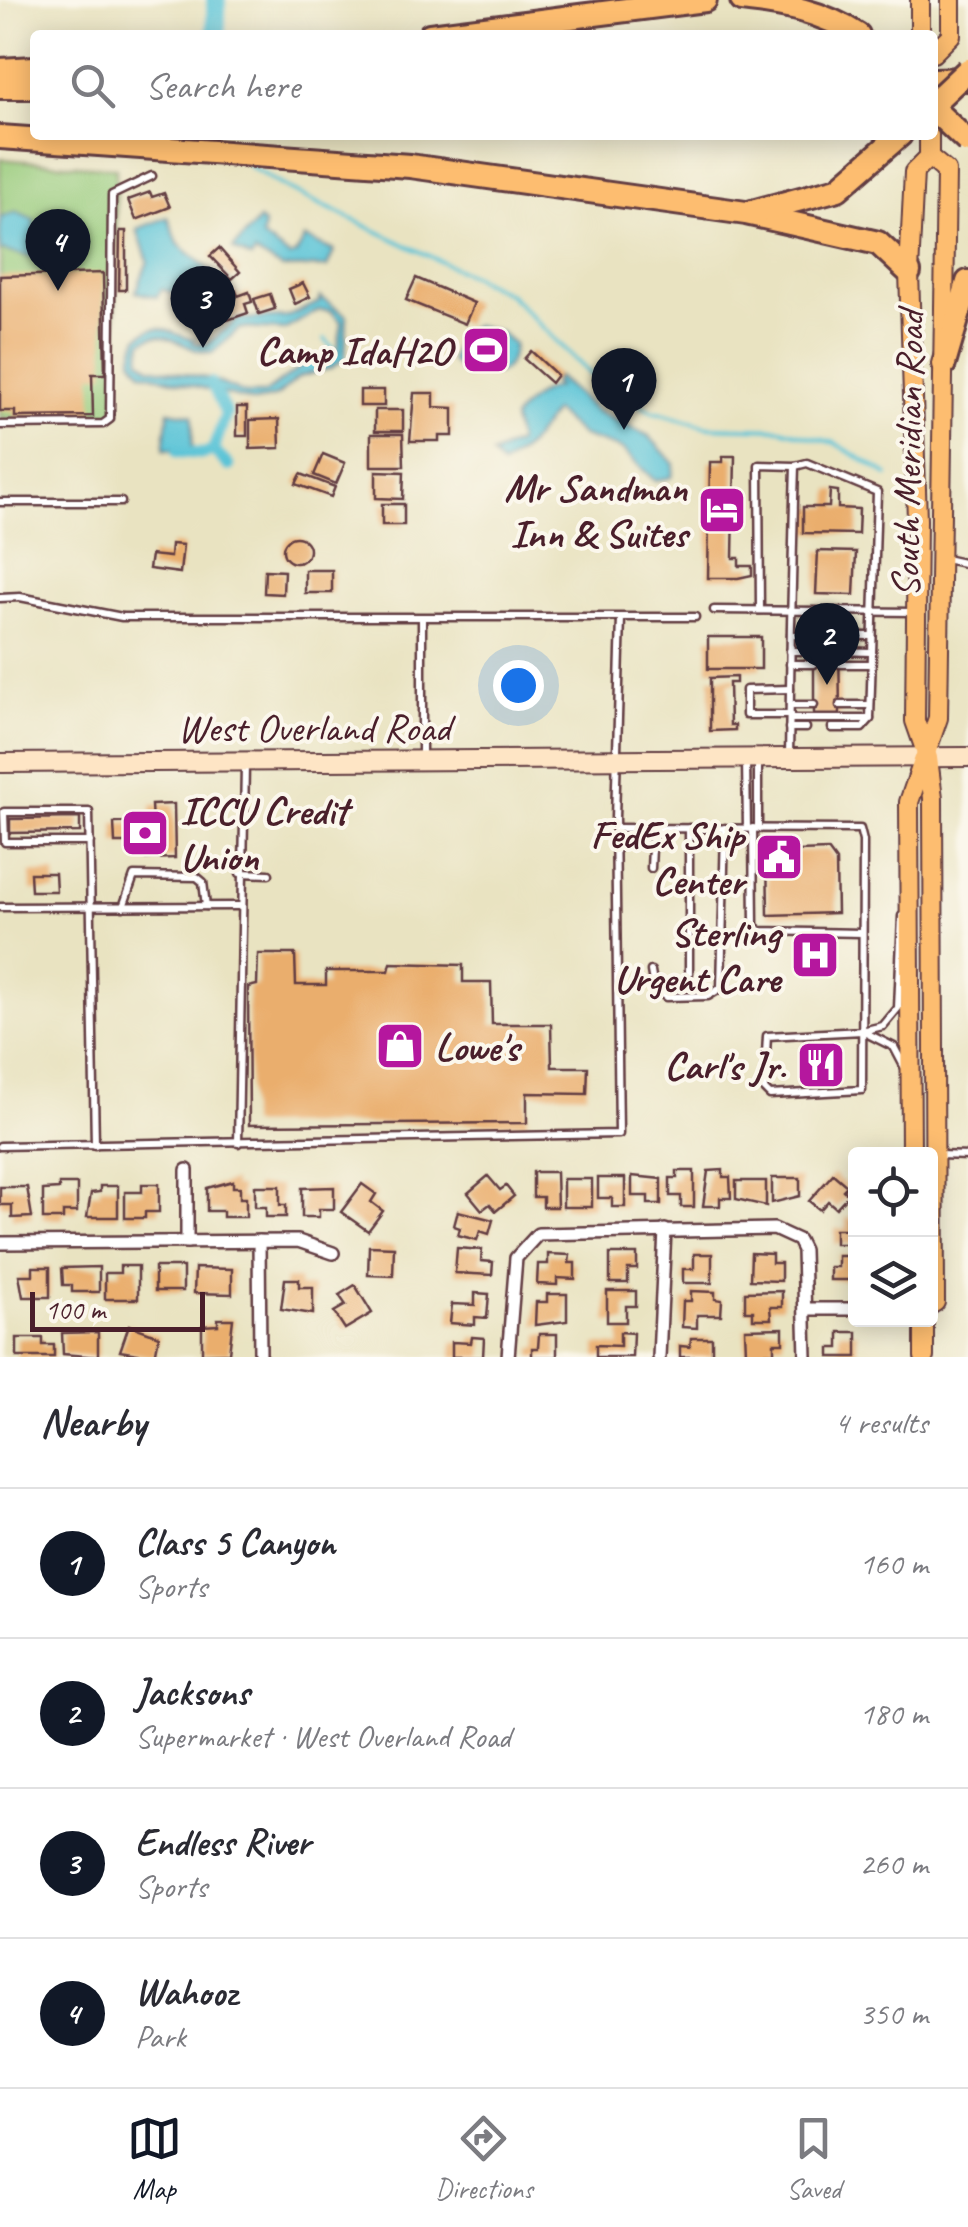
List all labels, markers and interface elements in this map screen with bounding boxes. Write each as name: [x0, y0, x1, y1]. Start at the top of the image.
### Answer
search box: [30, 30, 938, 140]
icon: search: [65, 58, 120, 113]
text: Search here: [145, 62, 300, 109]
pin: 4: [26, 208, 90, 291]
pin: 3: [170, 266, 236, 348]
street label: South Meridian Road: [880, 305, 936, 598]
sports icon: Camp IdaH2O: [460, 324, 512, 376]
place label: Camp IdaH2O: [257, 326, 456, 376]
pin: 1: [592, 348, 656, 430]
place label: Mr Sandman Inn & Suites: [504, 463, 691, 559]
hotel icon: Mr Sandman Inn & Suites: [696, 484, 748, 536]
pin: 2: [794, 602, 860, 685]
your location: [493, 660, 544, 711]
street label: West Overland Road: [178, 703, 457, 753]
place label: ICCU Credit Union: [180, 786, 354, 882]
bank icon: ICCU Credit Union: [119, 807, 171, 859]
place label: FedEx Ship Center: [590, 810, 749, 906]
public building icon: FedEx Ship Center: [753, 831, 805, 883]
place label: Sterling Urgent Care: [613, 908, 783, 1004]
hospital icon: Sterling Urgent Care: [789, 929, 841, 981]
shop icon: Lowe's: [374, 1020, 426, 1072]
place label: Lowe's: [435, 1022, 523, 1072]
restaurant icon: Carl's Jr.: [795, 1039, 847, 1091]
place label: Carl's Jr.: [664, 1041, 787, 1091]
map controls: [848, 1147, 938, 1327]
button: locate: [848, 1147, 938, 1237]
button: layers: [848, 1237, 938, 1327]
scale bar: [30, 1287, 205, 1332]
text: 100 m: [45, 1292, 105, 1327]
text: Nearby: [40, 1396, 146, 1449]
text: 4 results: [834, 1402, 928, 1443]
text: Class 5 Canyon: [135, 1519, 335, 1566]
text: 1: [65, 1543, 80, 1584]
text: 160 m: [859, 1543, 928, 1584]
text: Sports: [135, 1566, 207, 1607]
text: Jacksons: [135, 1669, 249, 1716]
text: 2: [65, 1693, 80, 1734]
text: 180 m: [859, 1693, 928, 1734]
text: Supermarket · West Overland Road: [135, 1716, 511, 1757]
text: Endless River: [135, 1819, 310, 1866]
text: 3: [65, 1843, 80, 1884]
text: 260 m: [859, 1843, 928, 1884]
text: Sports: [135, 1866, 207, 1907]
text: Wahooz: [135, 1969, 237, 2016]
text: 4: [65, 1993, 80, 2034]
text: 350 m: [859, 1993, 928, 2034]
text: Park: [135, 2016, 186, 2057]
tab: Map: [127, 2111, 182, 2206]
tab: Directions: [435, 2111, 533, 2206]
tab: Saved: [786, 2111, 841, 2206]

